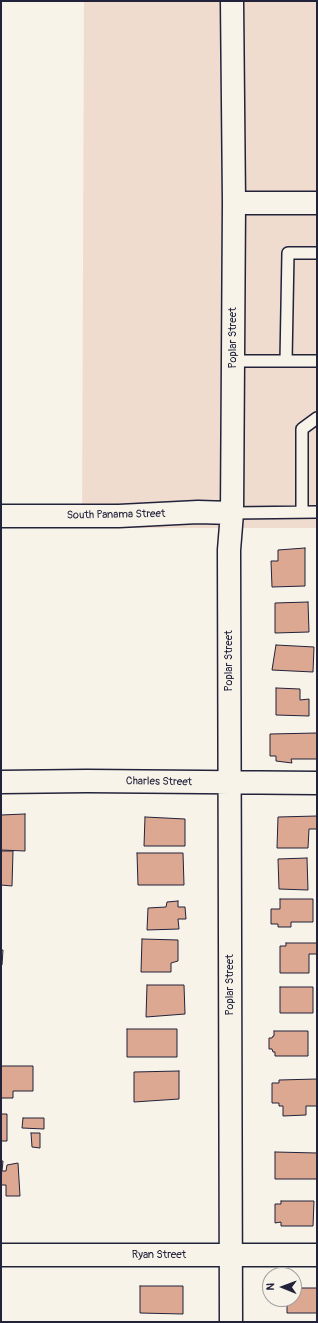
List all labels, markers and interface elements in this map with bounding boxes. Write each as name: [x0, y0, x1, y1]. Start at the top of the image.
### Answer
street label: Poplar Street: [226, 307, 240, 369]
street label: South Panama Street: [67, 508, 165, 522]
street label: Poplar Street: [222, 630, 236, 692]
street label: Charles Street: [126, 775, 192, 789]
street label: Poplar Street: [223, 954, 237, 1016]
street label: Ryan Street: [132, 1248, 186, 1262]
north arrow: [262, 1267, 302, 1307]
text: N: [264, 1283, 277, 1291]

